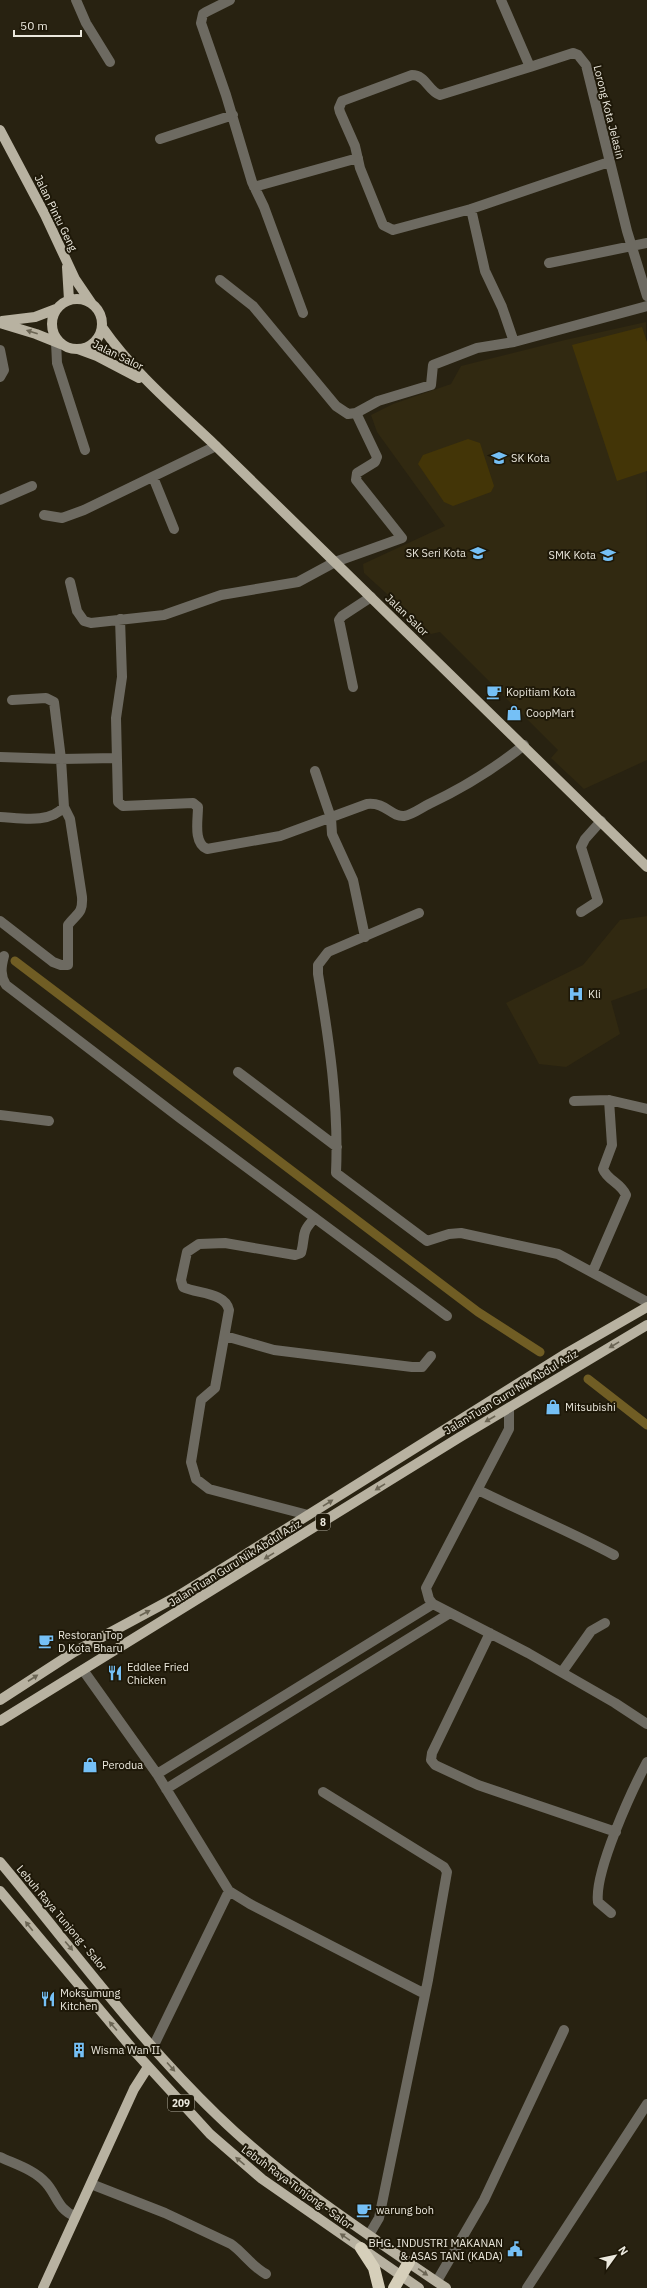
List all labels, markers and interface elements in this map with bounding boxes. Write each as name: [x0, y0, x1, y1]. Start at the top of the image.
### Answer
scale bar: [14, 12, 81, 38]
text: 50 m: [20, 18, 48, 33]
street label: Lorong Kota Jelasin: [591, 64, 627, 160]
street label: Jalan Pintu Geng: [31, 172, 81, 254]
one-way arrow: [25, 329, 37, 335]
street label: Jalan Salor: [90, 337, 146, 373]
school or university icon: SK Kota: [490, 449, 508, 467]
place label: SK Kota: [511, 451, 550, 465]
school or university icon: SK Seri Kota: [469, 544, 487, 562]
place label: SK Seri Kota: [406, 546, 466, 560]
school or university icon: SMK Kota: [599, 546, 617, 564]
place label: SMK Kota: [549, 548, 596, 562]
street label: Jalan Salor: [382, 591, 432, 639]
cafe icon: Kopitiam Kota: [485, 683, 503, 701]
place label: Kopitiam Kota: [506, 685, 575, 699]
shop icon: CoopMart: [505, 704, 523, 722]
place label: CoopMart: [526, 706, 574, 720]
hospital icon: Kli: [567, 985, 585, 1003]
place label: Kli: [588, 987, 601, 1001]
one-way arrow: [608, 1341, 620, 1348]
street label: Jalan Tuan Guru Nik Abdul Aziz: [442, 1347, 580, 1437]
shop icon: Mitsubishi: [544, 1398, 562, 1416]
place label: Mitsubishi: [565, 1400, 616, 1414]
one-way arrow: [484, 1416, 496, 1423]
one-way arrow: [375, 1483, 385, 1491]
one-way arrow: [322, 1499, 334, 1506]
road number: 8: [316, 1514, 330, 1530]
street label: Jalan Tuan Guru Nik Abdul Aziz: [166, 1516, 304, 1610]
one-way arrow: [264, 1552, 274, 1560]
one-way arrow: [139, 1610, 151, 1617]
place label: Restoran Top D Kota Bharu: [58, 1628, 123, 1655]
cafe icon: Restoran Top D Kota Bharu: [37, 1632, 55, 1650]
place label: Eddlee Fried Chicken: [127, 1660, 189, 1687]
restaurant icon: Eddlee Fried Chicken: [106, 1664, 124, 1682]
one-way arrow: [27, 1675, 39, 1682]
shop icon: Perodua: [81, 1756, 99, 1774]
place label: Perodua: [102, 1758, 143, 1772]
street label: Lebuh Raya Tunjong - Salor: [14, 1862, 110, 1974]
one-way arrow: [24, 1921, 33, 1932]
one-way arrow: [65, 1941, 74, 1952]
place label: Moksumung Kitchen: [60, 1986, 120, 2013]
restaurant icon: Moksumung Kitchen: [39, 1990, 57, 2008]
one-way arrow: [108, 2020, 117, 2031]
building icon: Wisma Wan II: [70, 2041, 88, 2059]
place label: Wisma Wan II: [91, 2043, 160, 2057]
one-way arrow: [166, 2062, 176, 2072]
road number: 209: [168, 2095, 194, 2111]
street label: Lebuh Raya Tunjong - Salor: [239, 2142, 355, 2232]
one-way arrow: [235, 2157, 245, 2165]
cafe icon: warung boh: [355, 2201, 373, 2219]
place label: warung boh: [376, 2203, 434, 2217]
one-way arrow: [340, 2233, 350, 2241]
place label: BHG. INDUSTRI MAKANAN & ASAS TANI (KADA): [369, 2236, 503, 2263]
north arrow: [595, 2236, 635, 2276]
public building icon: BHG. INDUSTRI MAKANAN & ASAS TANI (KADA): [506, 2240, 524, 2258]
text: N: [615, 2243, 631, 2258]
one-way arrow: [418, 2268, 428, 2276]

